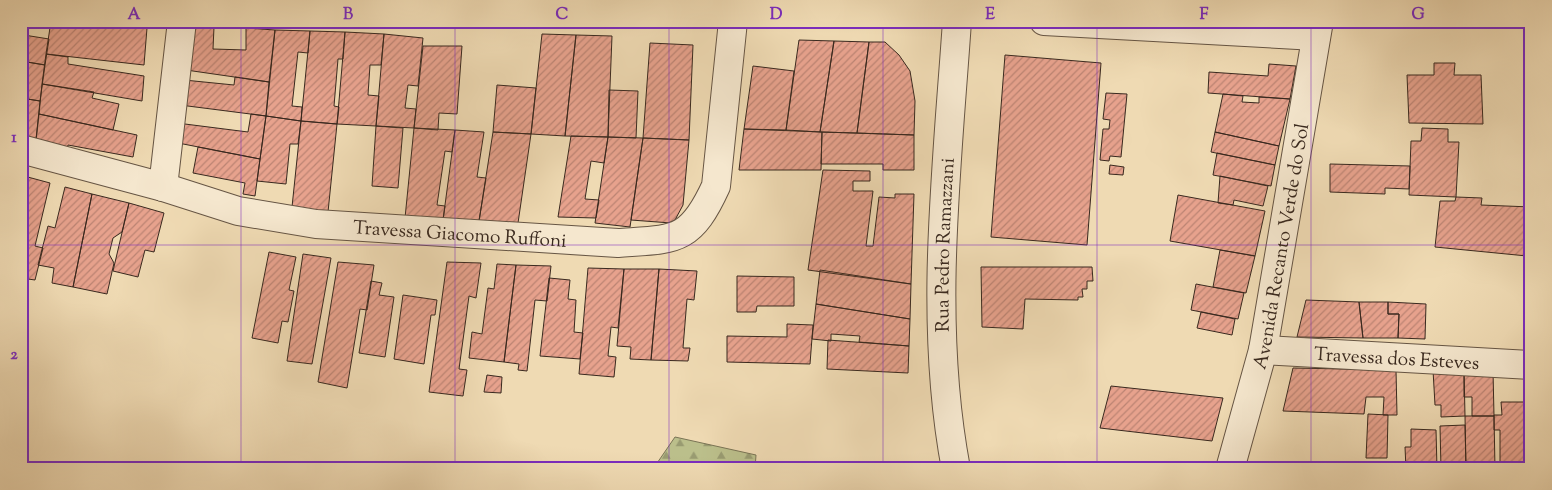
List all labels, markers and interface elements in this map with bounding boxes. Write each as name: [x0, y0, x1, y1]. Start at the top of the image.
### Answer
text: A: [128, 4, 141, 27]
text: B: [343, 4, 353, 27]
text: C: [556, 4, 569, 27]
text: D: [770, 4, 783, 27]
text: E: [985, 4, 995, 27]
text: F: [1200, 4, 1209, 27]
text: G: [1411, 4, 1425, 27]
street label: Avenida Recanto Verde do Sol: [1247, 121, 1317, 373]
text: 1: [11, 127, 17, 150]
street label: Rua Pedro Ramazzani: [930, 157, 963, 332]
street label: Travessa Giacomo Ruffoni: [352, 215, 567, 256]
street label: Travessa dos Esteves: [1313, 342, 1480, 378]
text: 2: [10, 344, 18, 367]

